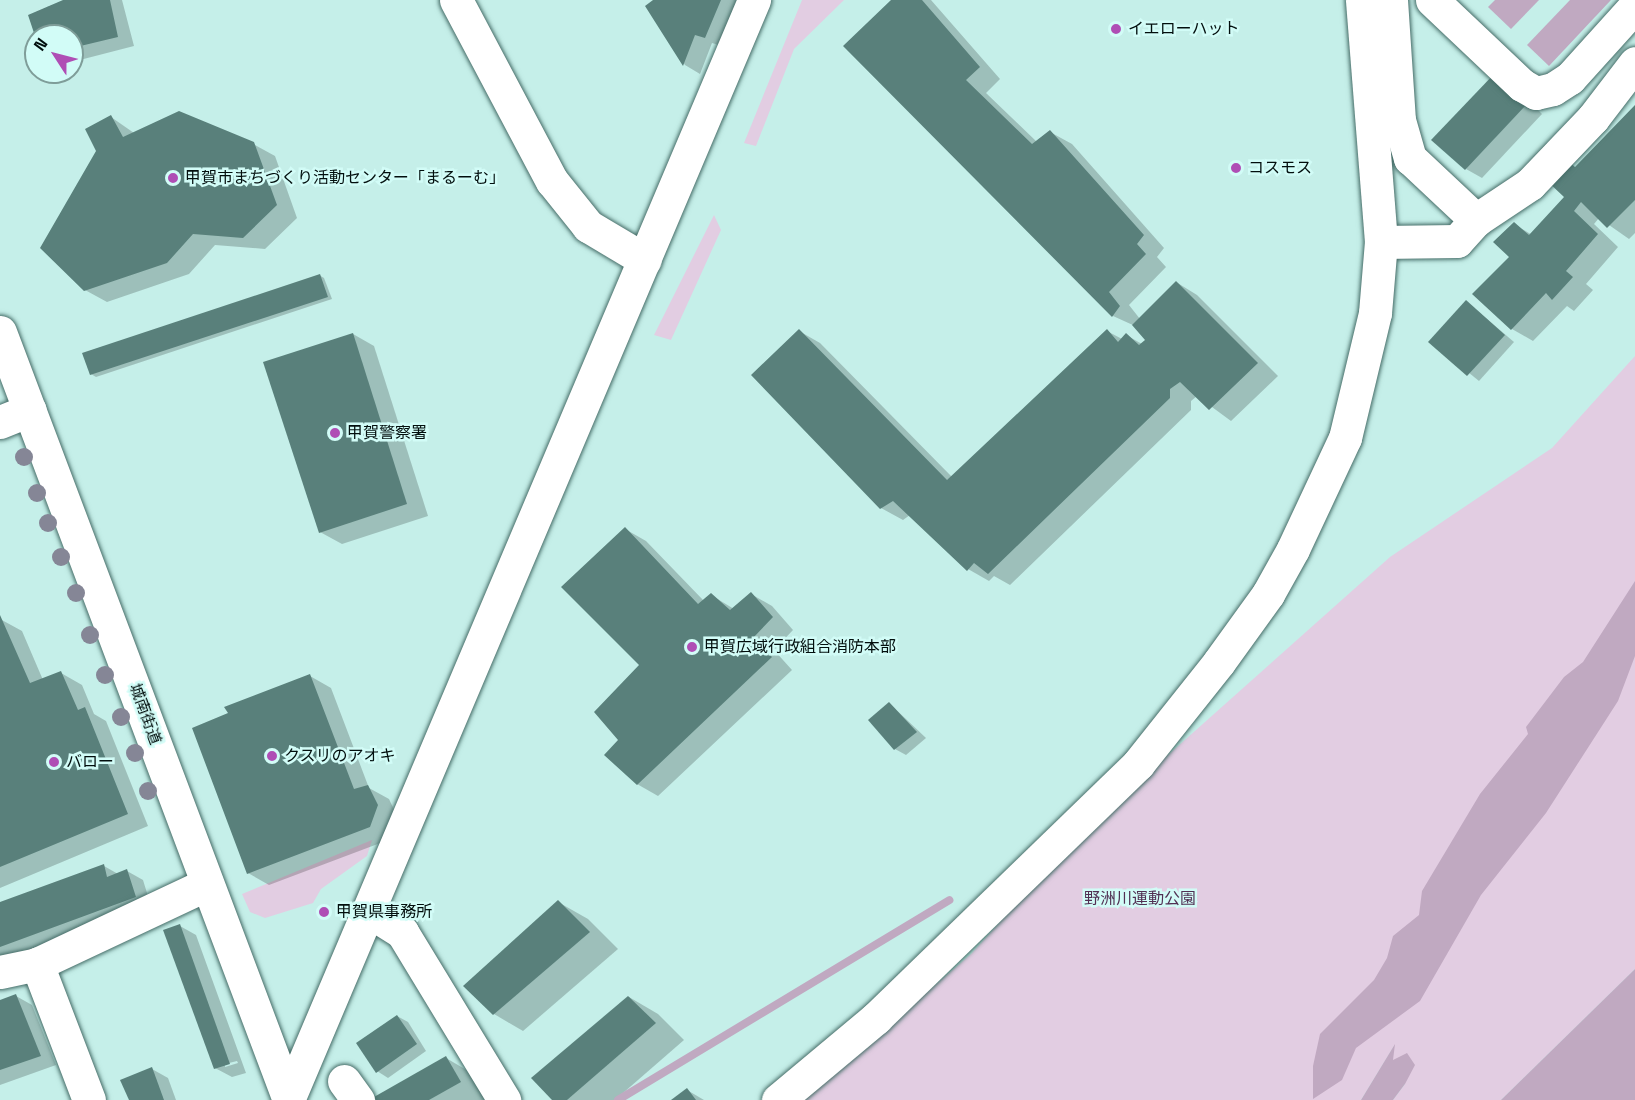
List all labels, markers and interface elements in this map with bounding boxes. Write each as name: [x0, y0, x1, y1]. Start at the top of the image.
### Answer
place label: イエローハット: [1128, 19, 1240, 39]
marker: イエローハット: [1109, 22, 1123, 36]
north arrow: [24, 24, 84, 84]
text: N: [29, 34, 52, 55]
place label: コスモス: [1248, 158, 1312, 178]
marker: コスモス: [1229, 161, 1243, 175]
place label: 甲賀市まちづくり活動センター「まるーむ」: [185, 168, 505, 188]
marker: 甲賀市まちづくり活動センター「まるーむ」: [166, 171, 180, 185]
place label: 甲賀警察署: [347, 423, 427, 443]
marker: 甲賀警察署: [328, 426, 342, 440]
place label: 甲賀広域行政組合消防本部: [704, 637, 896, 657]
marker: 甲賀広域行政組合消防本部: [685, 640, 699, 654]
street label: 城南街道: [125, 681, 165, 747]
place label: クスリのアオキ: [284, 746, 396, 766]
marker: クスリのアオキ: [265, 749, 279, 763]
place label: バロー: [66, 752, 114, 772]
marker: バロー: [47, 755, 61, 769]
park label: 野洲川運動公園: [1084, 889, 1196, 909]
place label: 甲賀県事務所: [336, 902, 432, 922]
marker: 甲賀県事務所: [317, 905, 331, 919]

